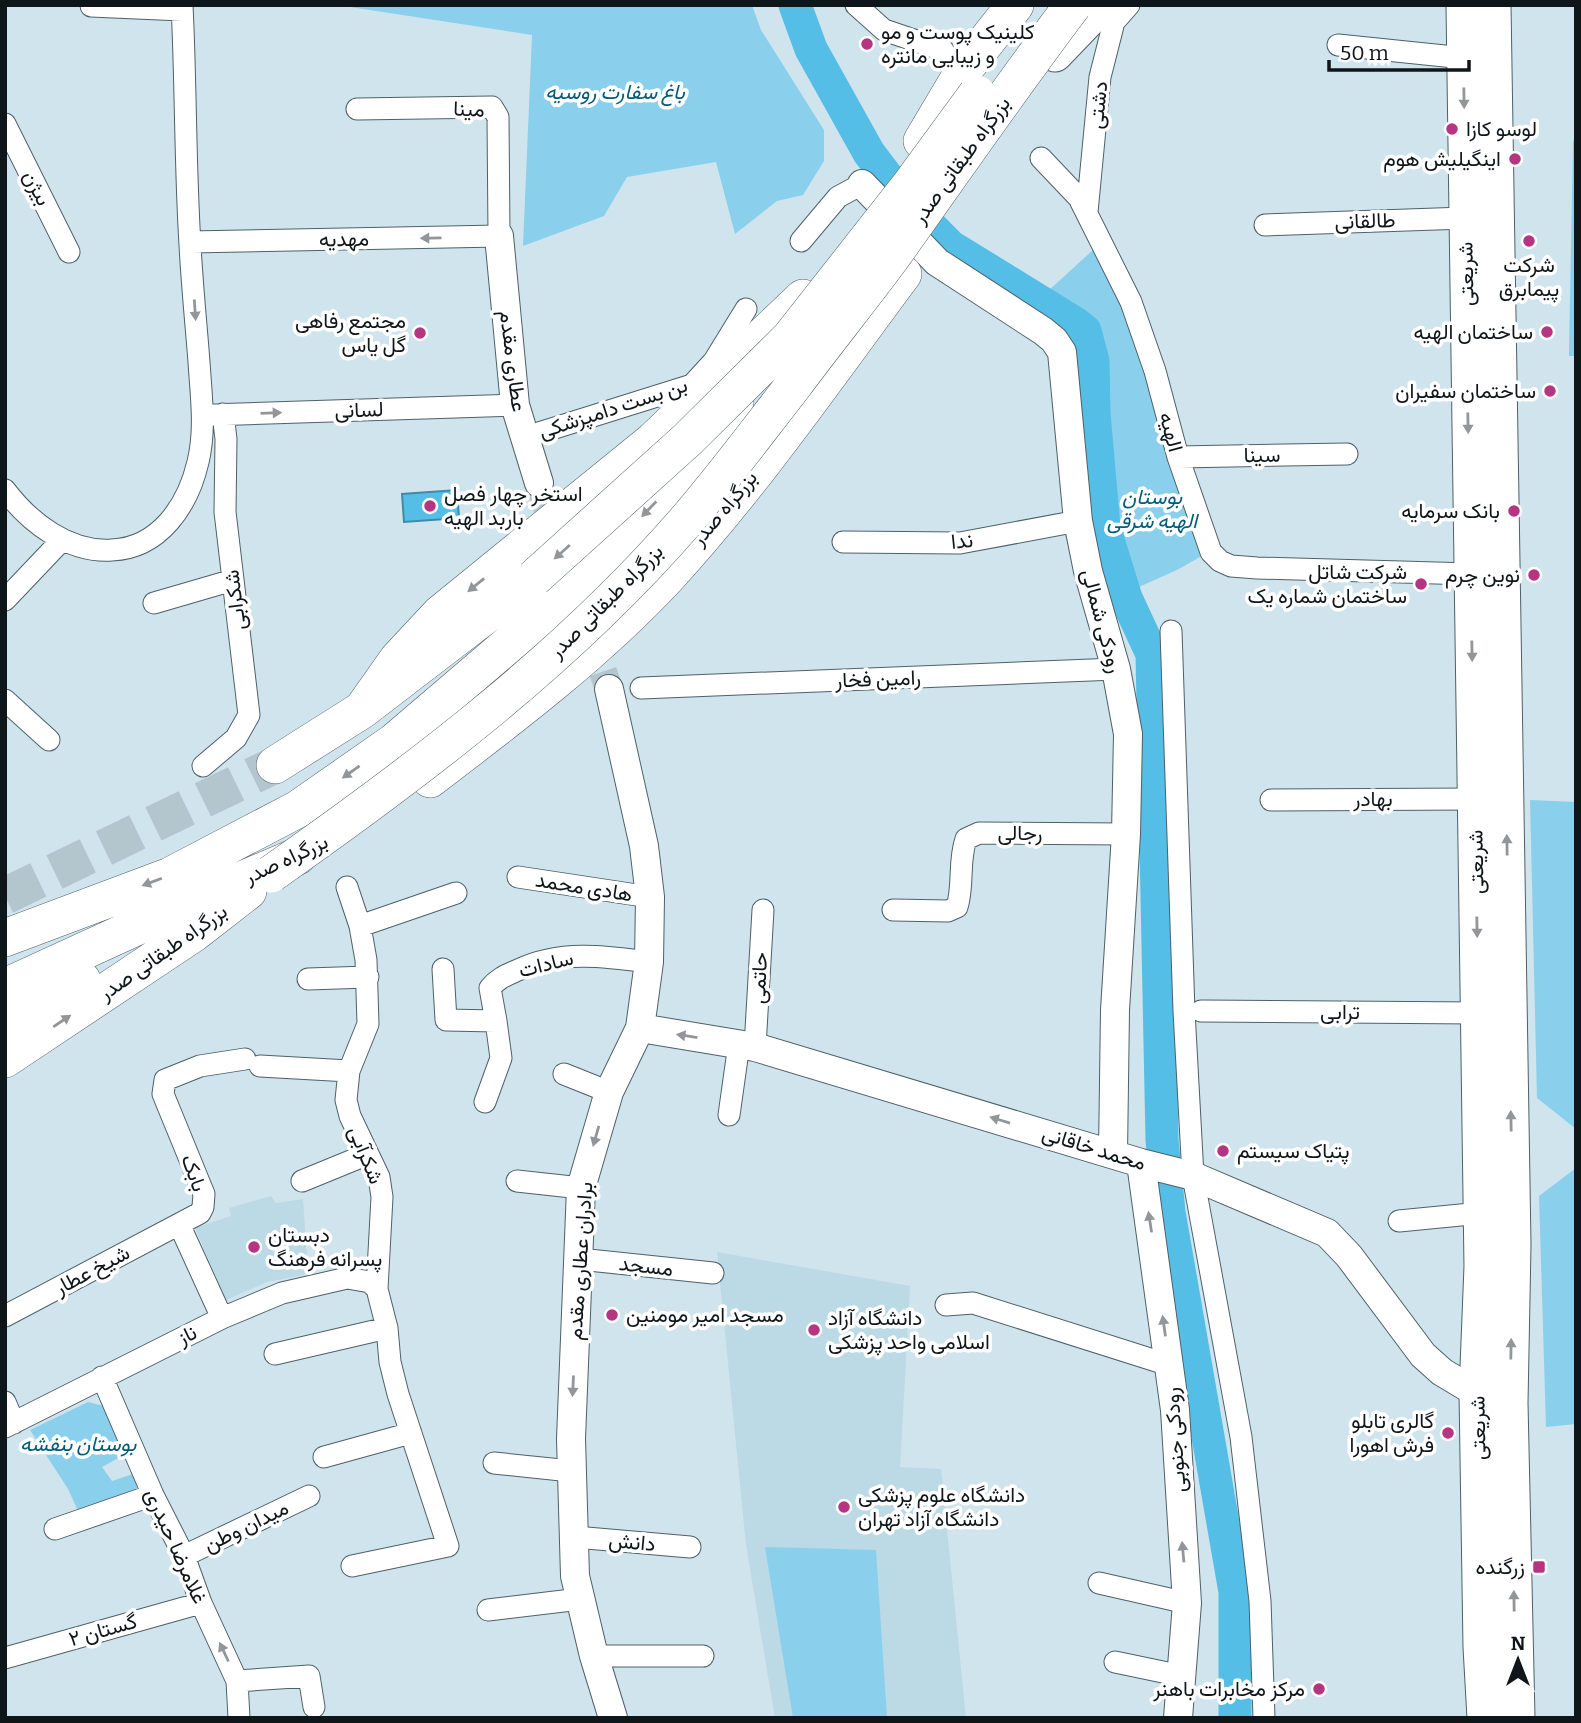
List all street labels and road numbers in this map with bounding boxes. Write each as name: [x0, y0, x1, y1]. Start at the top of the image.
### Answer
street label: دشتی: [1083, 80, 1113, 130]
street label: بزرگراه طبقاتی صدر: [905, 91, 1016, 230]
street label: مینا: [453, 95, 485, 123]
street label: بیژن: [17, 166, 57, 210]
street label: طالقانی: [1334, 207, 1396, 235]
street label: مهدیه: [319, 226, 369, 252]
street label: شریعتی: [1452, 242, 1480, 306]
street label: عطاری مقدم: [493, 309, 532, 413]
street label: بن بست دامپزشکی: [535, 372, 691, 445]
street label: لسانی: [334, 396, 384, 424]
street label: الهیه: [1153, 409, 1189, 455]
street label: سینا: [1243, 442, 1281, 468]
street label: بزرگراه صدر: [684, 465, 763, 552]
street label: ندا: [950, 527, 974, 555]
street label: بزرگراه طبقاتی صدر: [543, 538, 669, 664]
street label: رودکی شمالی: [1076, 566, 1128, 676]
street label: شکرابی: [218, 568, 252, 632]
street label: رامین فخار: [834, 665, 921, 694]
street label: بهادر: [1352, 786, 1393, 812]
street label: رجالی: [998, 820, 1042, 846]
street label: بزرگراه صدر: [239, 828, 332, 890]
street label: شریعتی: [1462, 830, 1490, 894]
street label: هادی محمد: [534, 867, 634, 907]
street label: بزرگراه طبقاتی صدر: [93, 898, 232, 1007]
street label: سادات: [516, 945, 576, 983]
street label: حاتمی: [745, 951, 773, 1005]
street label: ترابی: [1320, 999, 1360, 1025]
street label: محمد خاقانی: [1039, 1120, 1149, 1176]
street label: شکرآبی: [343, 1122, 389, 1188]
street label: بابک: [175, 1151, 213, 1195]
street label: برادران عطاری مقدم: [561, 1181, 600, 1341]
street label: شیخ عطار: [49, 1239, 135, 1302]
street label: مسجد: [618, 1250, 674, 1282]
street label: ناز: [172, 1319, 201, 1351]
street label: رودکی جنوبی: [1158, 1387, 1192, 1493]
street label: شریعتی: [1464, 1396, 1492, 1460]
street label: غلامرضا حیدری: [139, 1484, 213, 1608]
street label: میدان وطن: [199, 1494, 293, 1558]
street label: دانش: [608, 1527, 656, 1557]
street label: گستان ۲: [66, 1608, 140, 1652]

